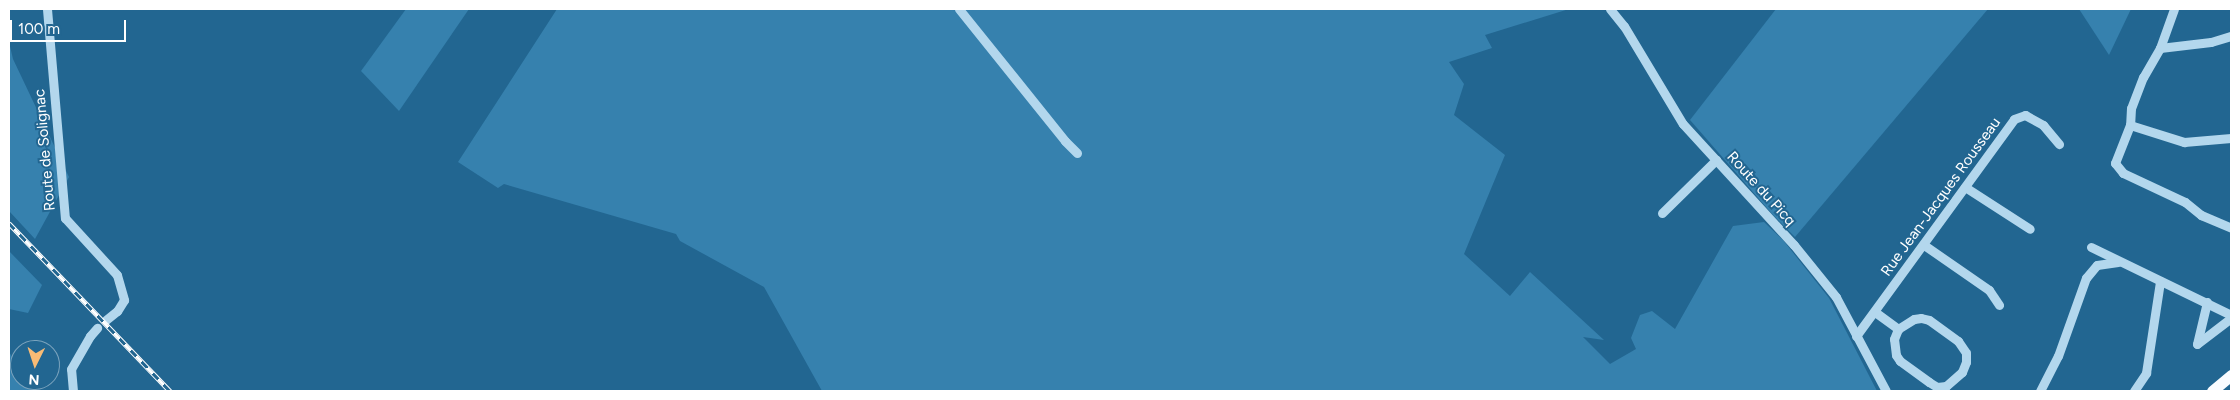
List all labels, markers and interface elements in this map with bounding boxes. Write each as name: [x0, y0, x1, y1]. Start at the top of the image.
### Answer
scale bar: [12, 10, 129, 42]
text: 100 m: [18, 20, 60, 38]
street label: Route de Solignac: [31, 88, 59, 212]
street label: Rue Jean-Jacques Rousseau: [1877, 114, 2005, 280]
street label: Route du Picq: [1723, 148, 1799, 230]
north arrow: [10, 340, 60, 390]
text: N: [28, 371, 40, 388]

